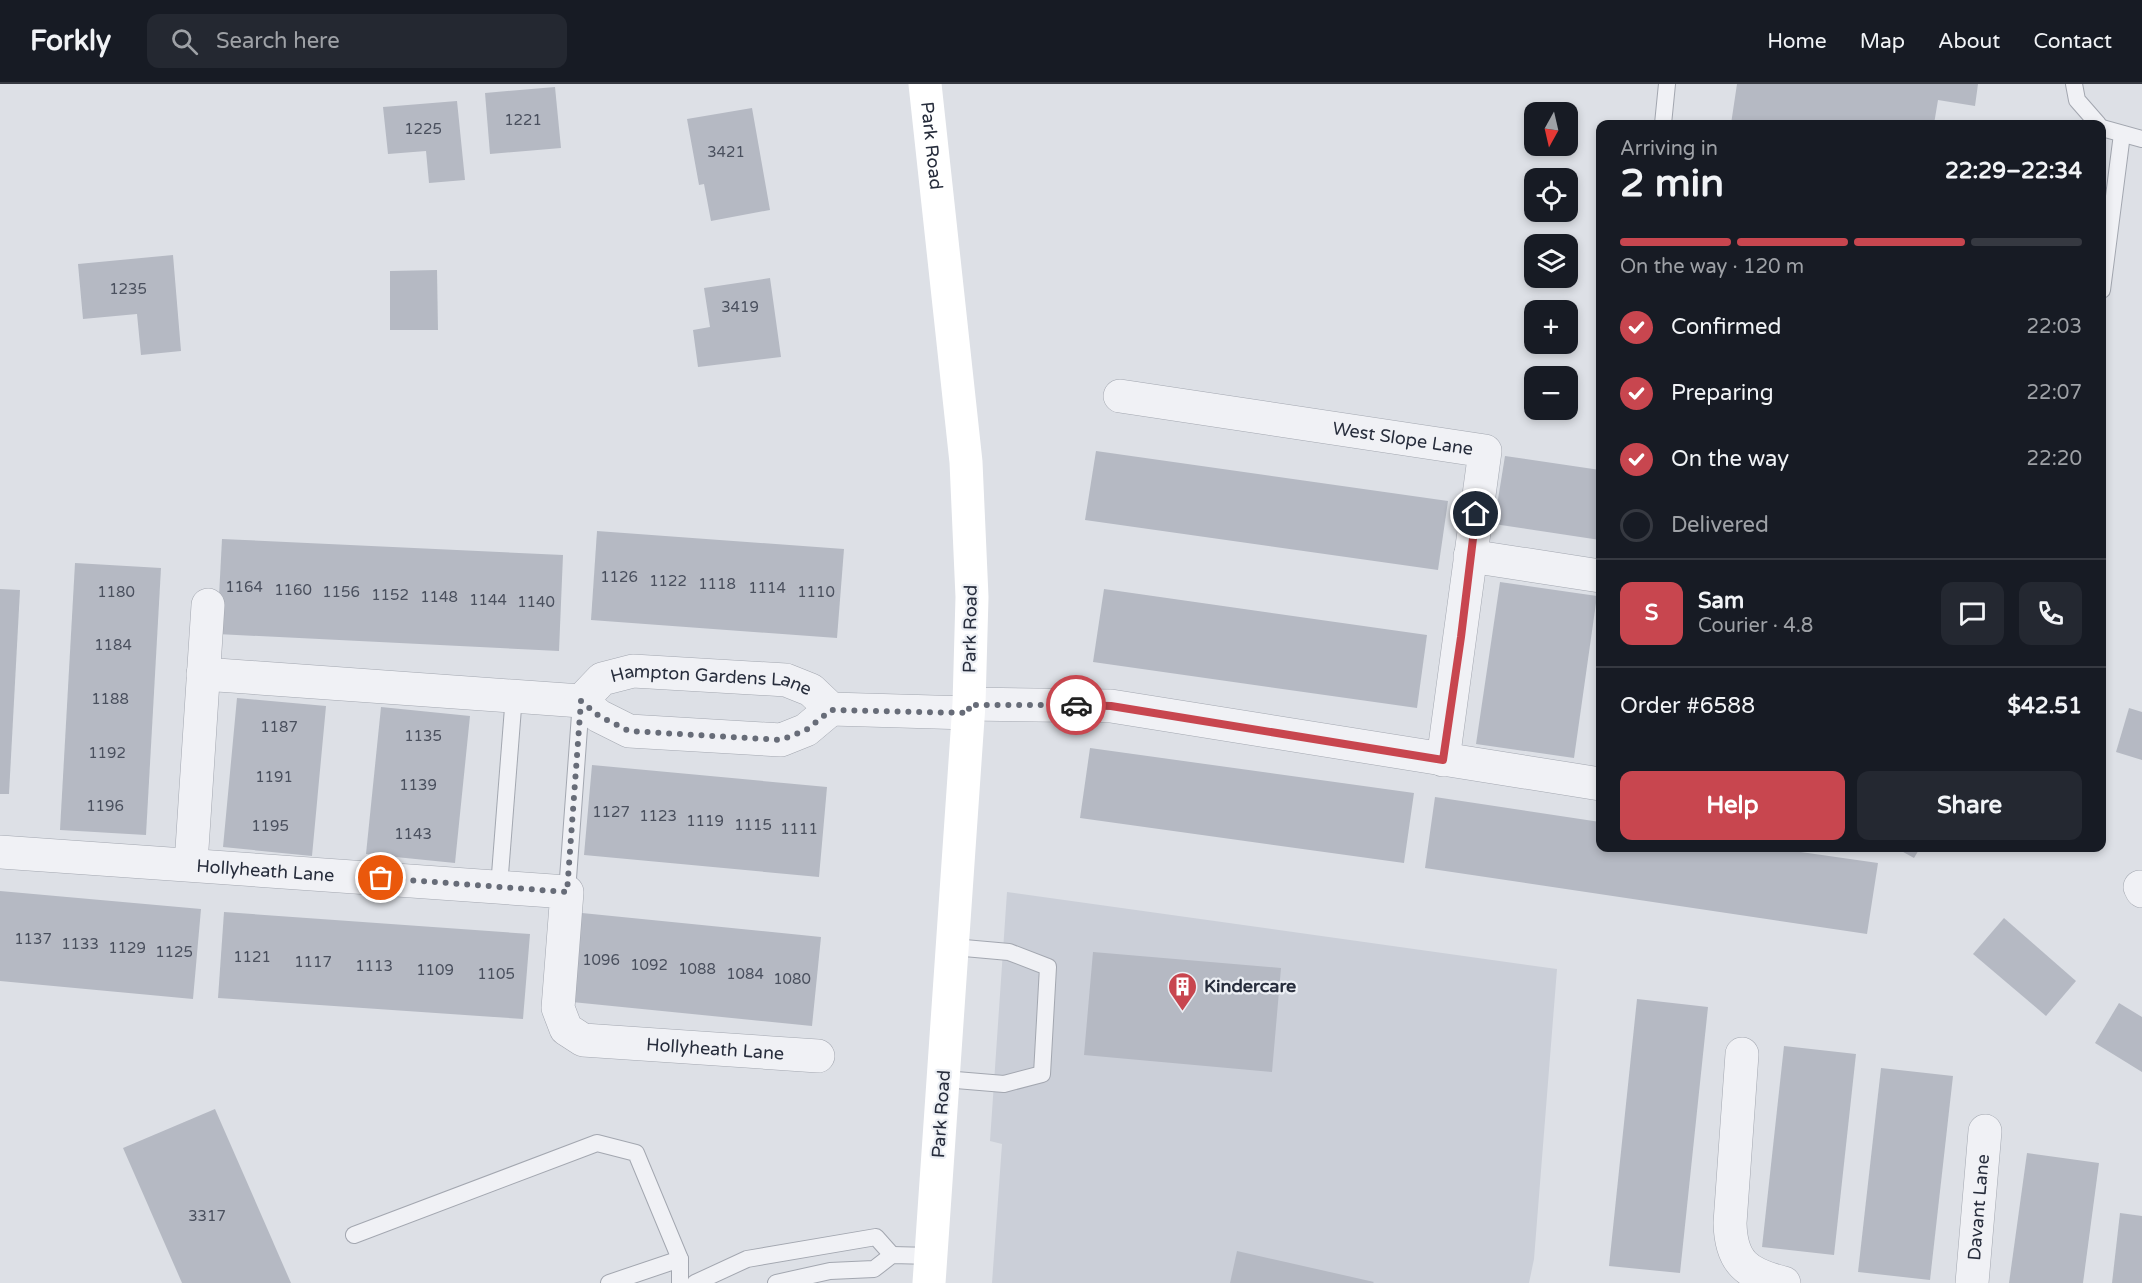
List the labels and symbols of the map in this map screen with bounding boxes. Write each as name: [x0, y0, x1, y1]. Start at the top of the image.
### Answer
street label: Park Road: [916, 100, 947, 191]
north arrow: [1524, 102, 1578, 156]
house number: 1221: [504, 111, 542, 129]
house number: 1225: [404, 120, 442, 138]
house number: 3421: [707, 143, 745, 161]
house number: 1235: [109, 280, 147, 298]
house number: 3419: [721, 298, 759, 316]
street label: West Slope Lane: [1331, 417, 1475, 460]
pin: [1450, 488, 1501, 539]
house number: 1126: [600, 568, 638, 586]
house number: 1122: [649, 572, 687, 590]
house number: 1118: [698, 575, 736, 593]
house number: 1164: [225, 578, 263, 596]
house number: 1114: [748, 579, 786, 597]
house number: 1160: [274, 581, 312, 599]
house number: 1180: [97, 583, 135, 601]
house number: 1156: [322, 583, 360, 601]
house number: 1110: [797, 583, 835, 601]
street label: Park Road: [958, 585, 982, 673]
house number: 1152: [371, 586, 409, 604]
house number: 1148: [420, 588, 458, 606]
house number: 1144: [469, 591, 507, 609]
house number: 1140: [517, 593, 555, 611]
house number: 1184: [94, 636, 132, 654]
street label: Hampton Gardens Lane: [608, 660, 815, 700]
courier: [1046, 675, 1106, 735]
house number: 1188: [91, 690, 129, 708]
house number: 1187: [260, 718, 298, 736]
house number: 1135: [404, 727, 442, 745]
house number: 1192: [88, 744, 126, 762]
house number: 1191: [255, 768, 293, 786]
house number: 1139: [399, 776, 437, 794]
house number: 1196: [86, 797, 124, 815]
house number: 1127: [592, 803, 630, 821]
house number: 1123: [639, 807, 677, 825]
house number: 1119: [686, 812, 724, 830]
house number: 1115: [734, 816, 772, 834]
house number: 1195: [251, 817, 289, 835]
house number: 1111: [780, 820, 818, 838]
house number: 1143: [394, 825, 432, 843]
pin: [355, 852, 406, 903]
street label: Hollyheath Lane: [196, 855, 335, 887]
house number: 1137: [14, 930, 52, 948]
house number: 1133: [61, 935, 99, 953]
house number: 1129: [108, 939, 146, 957]
house number: 1125: [155, 943, 193, 961]
house number: 1121: [233, 948, 271, 966]
house number: 1096: [582, 951, 620, 969]
house number: 1117: [294, 953, 332, 971]
house number: 1092: [630, 956, 668, 974]
house number: 1113: [355, 957, 393, 975]
house number: 1088: [678, 960, 716, 978]
house number: 1109: [416, 961, 454, 979]
house number: 1105: [477, 965, 515, 983]
house number: 1084: [726, 965, 764, 983]
house number: 1080: [773, 970, 811, 988]
building icon: Kindercare: [1167, 970, 1199, 1012]
place label: Kindercare: [1204, 975, 1296, 997]
street label: Hollyheath Lane: [646, 1033, 785, 1065]
street label: Park Road: [927, 1069, 955, 1159]
street label: Davant Lane: [1963, 1153, 1994, 1261]
house number: 3317: [188, 1207, 226, 1225]

